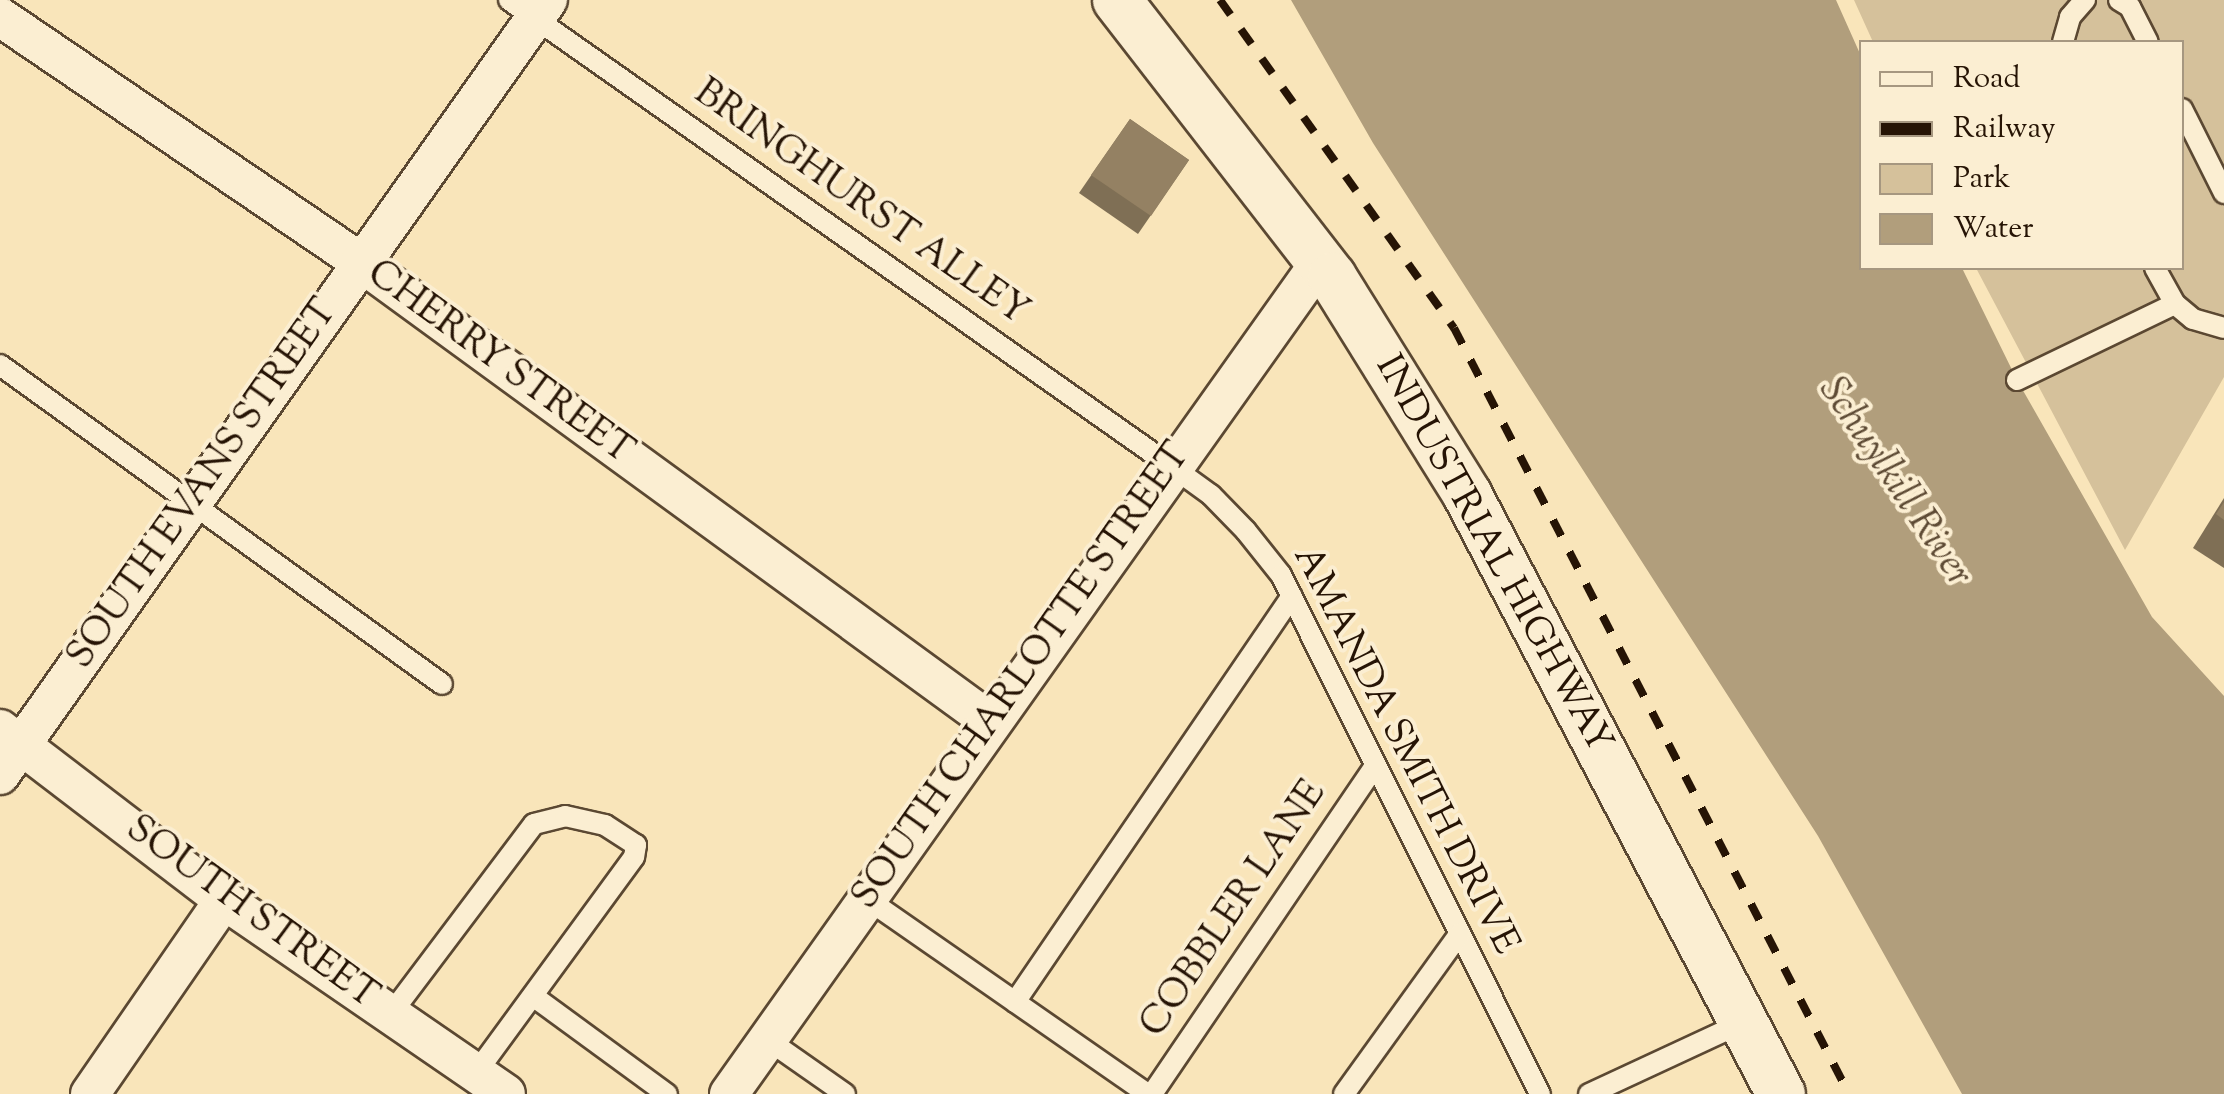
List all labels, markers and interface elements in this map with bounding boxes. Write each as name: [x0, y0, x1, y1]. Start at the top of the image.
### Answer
legend: [1859, 40, 2184, 270]
text: Road: [1953, 58, 2020, 101]
street label: BRINGHURST ALLEY: [684, 71, 1036, 337]
text: Railway: [1953, 108, 2056, 151]
text: Park: [1953, 158, 2010, 201]
text: Water: [1953, 208, 2034, 251]
street label: CHERRY STREET: [357, 252, 641, 476]
street label: SOUTH EVANS STREET: [59, 292, 349, 678]
street label: INDUSTRIAL HIGHWAY: [1364, 348, 1620, 762]
water label: Schuylkill River: [1806, 369, 1982, 597]
street label: SOUTH CHARLOTTE STREET: [844, 435, 1202, 919]
street label: AMANDA SMITH DRIVE: [1281, 539, 1527, 963]
street label: COBBLER LANE: [1132, 773, 1338, 1047]
street label: SOUTH STREET: [116, 807, 386, 1021]

